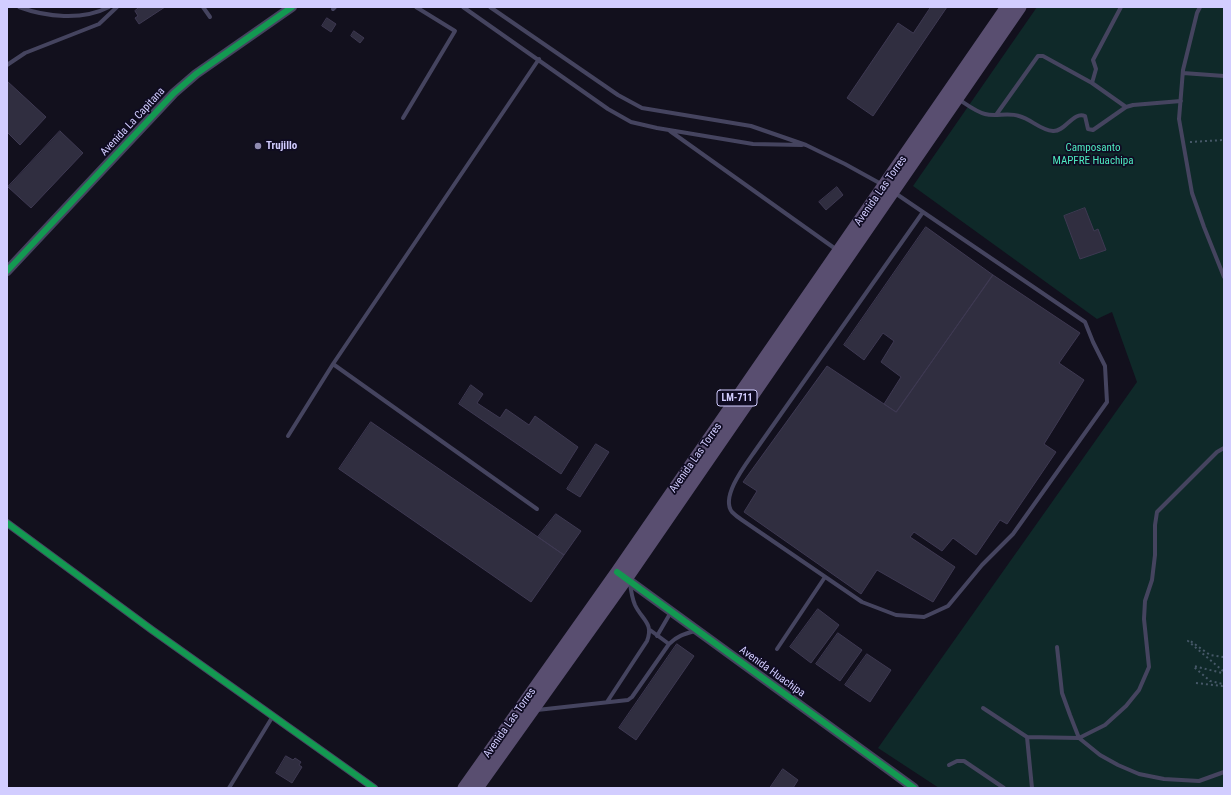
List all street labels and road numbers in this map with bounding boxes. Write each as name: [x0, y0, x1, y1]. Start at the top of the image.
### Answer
street label: Avenida La Capitana: [98, 85, 168, 159]
street label: Avenida Las Torres: [852, 153, 910, 229]
road number: LM-711: [717, 390, 757, 406]
street label: Avenida Las Torres: [667, 420, 725, 496]
street label: Avenida Huachipa: [737, 644, 807, 700]
street label: Avenida Las Torres: [481, 685, 539, 761]

